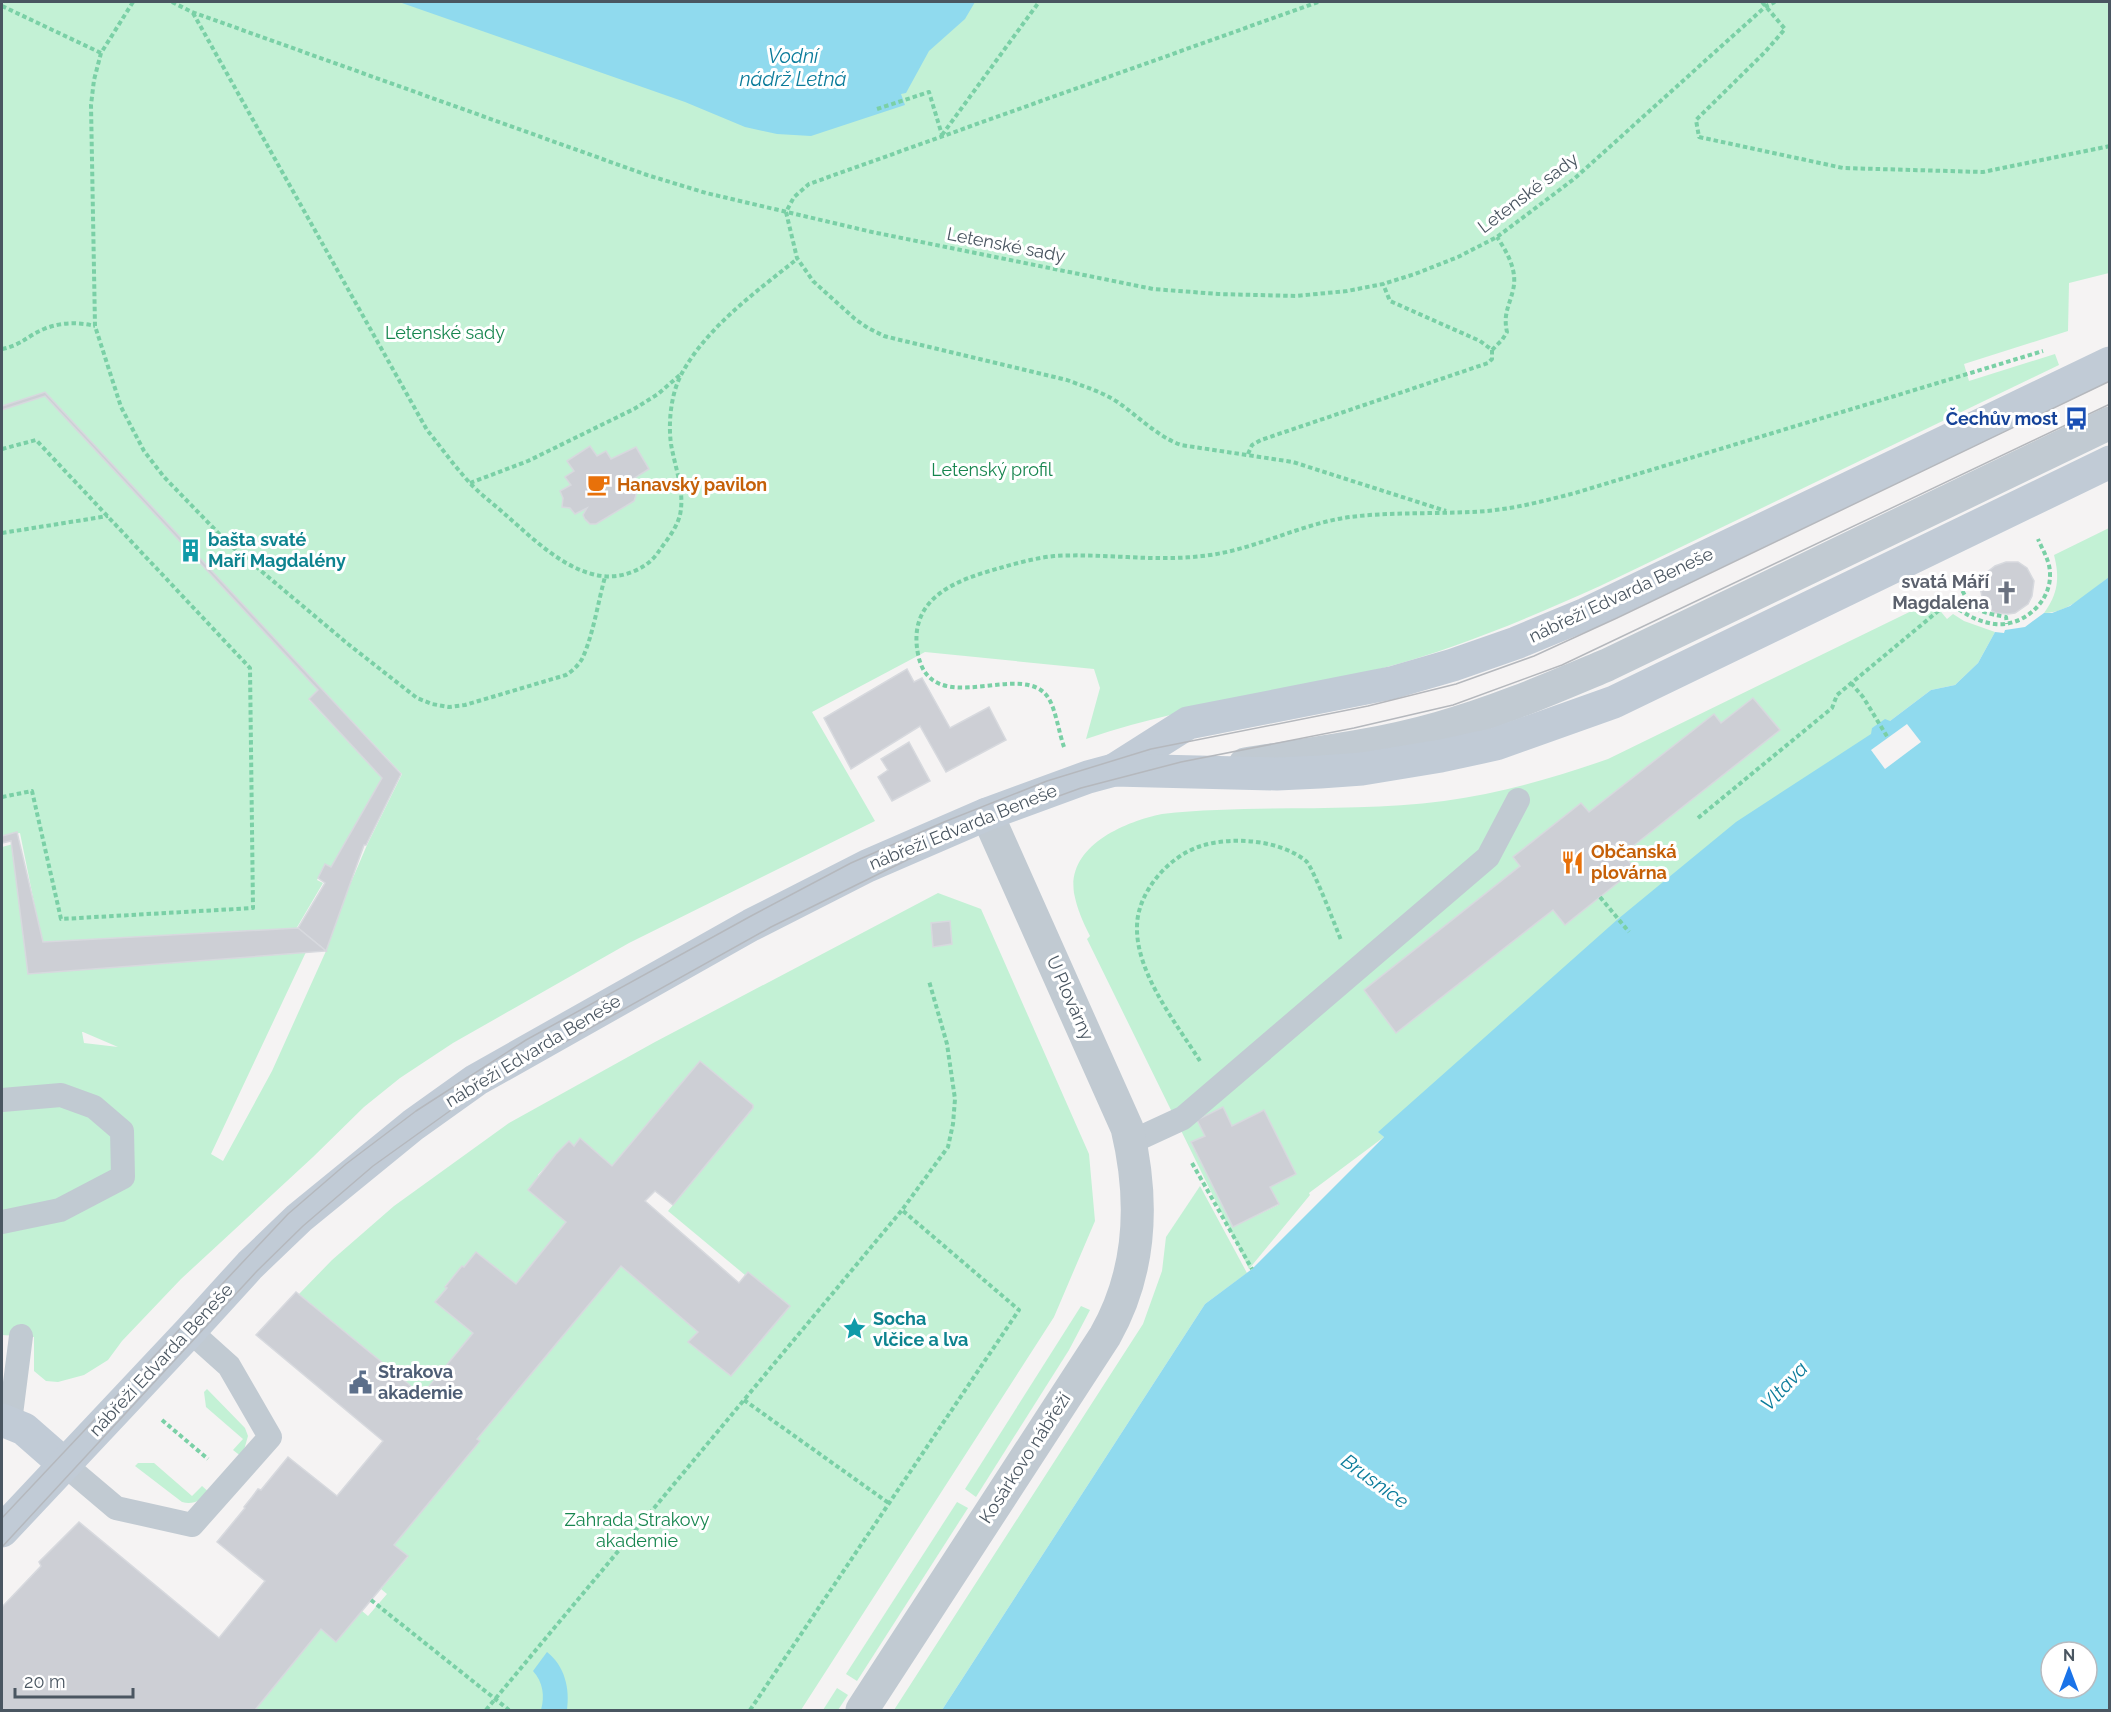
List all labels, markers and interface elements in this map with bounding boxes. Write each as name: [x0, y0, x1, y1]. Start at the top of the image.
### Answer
water label: Vodní nádrž Letná: [739, 44, 847, 91]
street label: Letenské sady: [1473, 148, 1582, 237]
street label: Letenské sady: [945, 223, 1067, 266]
park label: Letenské sady: [385, 322, 505, 343]
bus stop icon: Čechův most: [2063, 406, 2089, 432]
place label: Čechův most: [1946, 407, 2058, 429]
park label: Letenský profil: [931, 459, 1053, 480]
cafe icon: Hanavský pavilon: [586, 472, 612, 498]
place label: Hanavský pavilon: [617, 474, 767, 495]
place label: bašta svaté Maří Magdalény: [208, 529, 346, 571]
building icon: bašta svaté Maří Magdalény: [177, 537, 203, 563]
street label: nábřeží Edvarda Beneše: [1525, 542, 1717, 647]
place label: svatá Máří Magdalena: [1892, 571, 1989, 613]
church icon: svatá Máří Magdalena: [1994, 579, 2020, 605]
street label: nábřeží Edvarda Beneše: [866, 779, 1060, 874]
place label: Občanská plovárna: [1591, 841, 1677, 883]
restaurant icon: Občanská plovárna: [1560, 849, 1586, 875]
street label: U Plovárny: [1043, 952, 1098, 1043]
street label: nábřeží Edvarda Beneše: [441, 990, 625, 1111]
street label: nábřeží Edvarda Beneše: [84, 1279, 237, 1440]
place label: Socha vlčice a lva: [873, 1308, 968, 1350]
place icon: Socha vlčice a lva: [842, 1316, 868, 1342]
water label: Vltava: [1755, 1357, 1813, 1415]
place label: Strakova akademie: [378, 1361, 463, 1403]
public building icon: Strakova akademie: [347, 1369, 373, 1395]
street label: Kosárkovo nábřeží: [975, 1389, 1075, 1527]
water label: Brusnice: [1337, 1449, 1413, 1514]
park label: Zahrada Strakovy akademie: [565, 1509, 710, 1551]
north arrow: [2039, 1640, 2099, 1700]
text: N: [2063, 1646, 2075, 1665]
scale bar: [15, 1661, 134, 1699]
text: 20 m: [24, 1671, 66, 1692]

